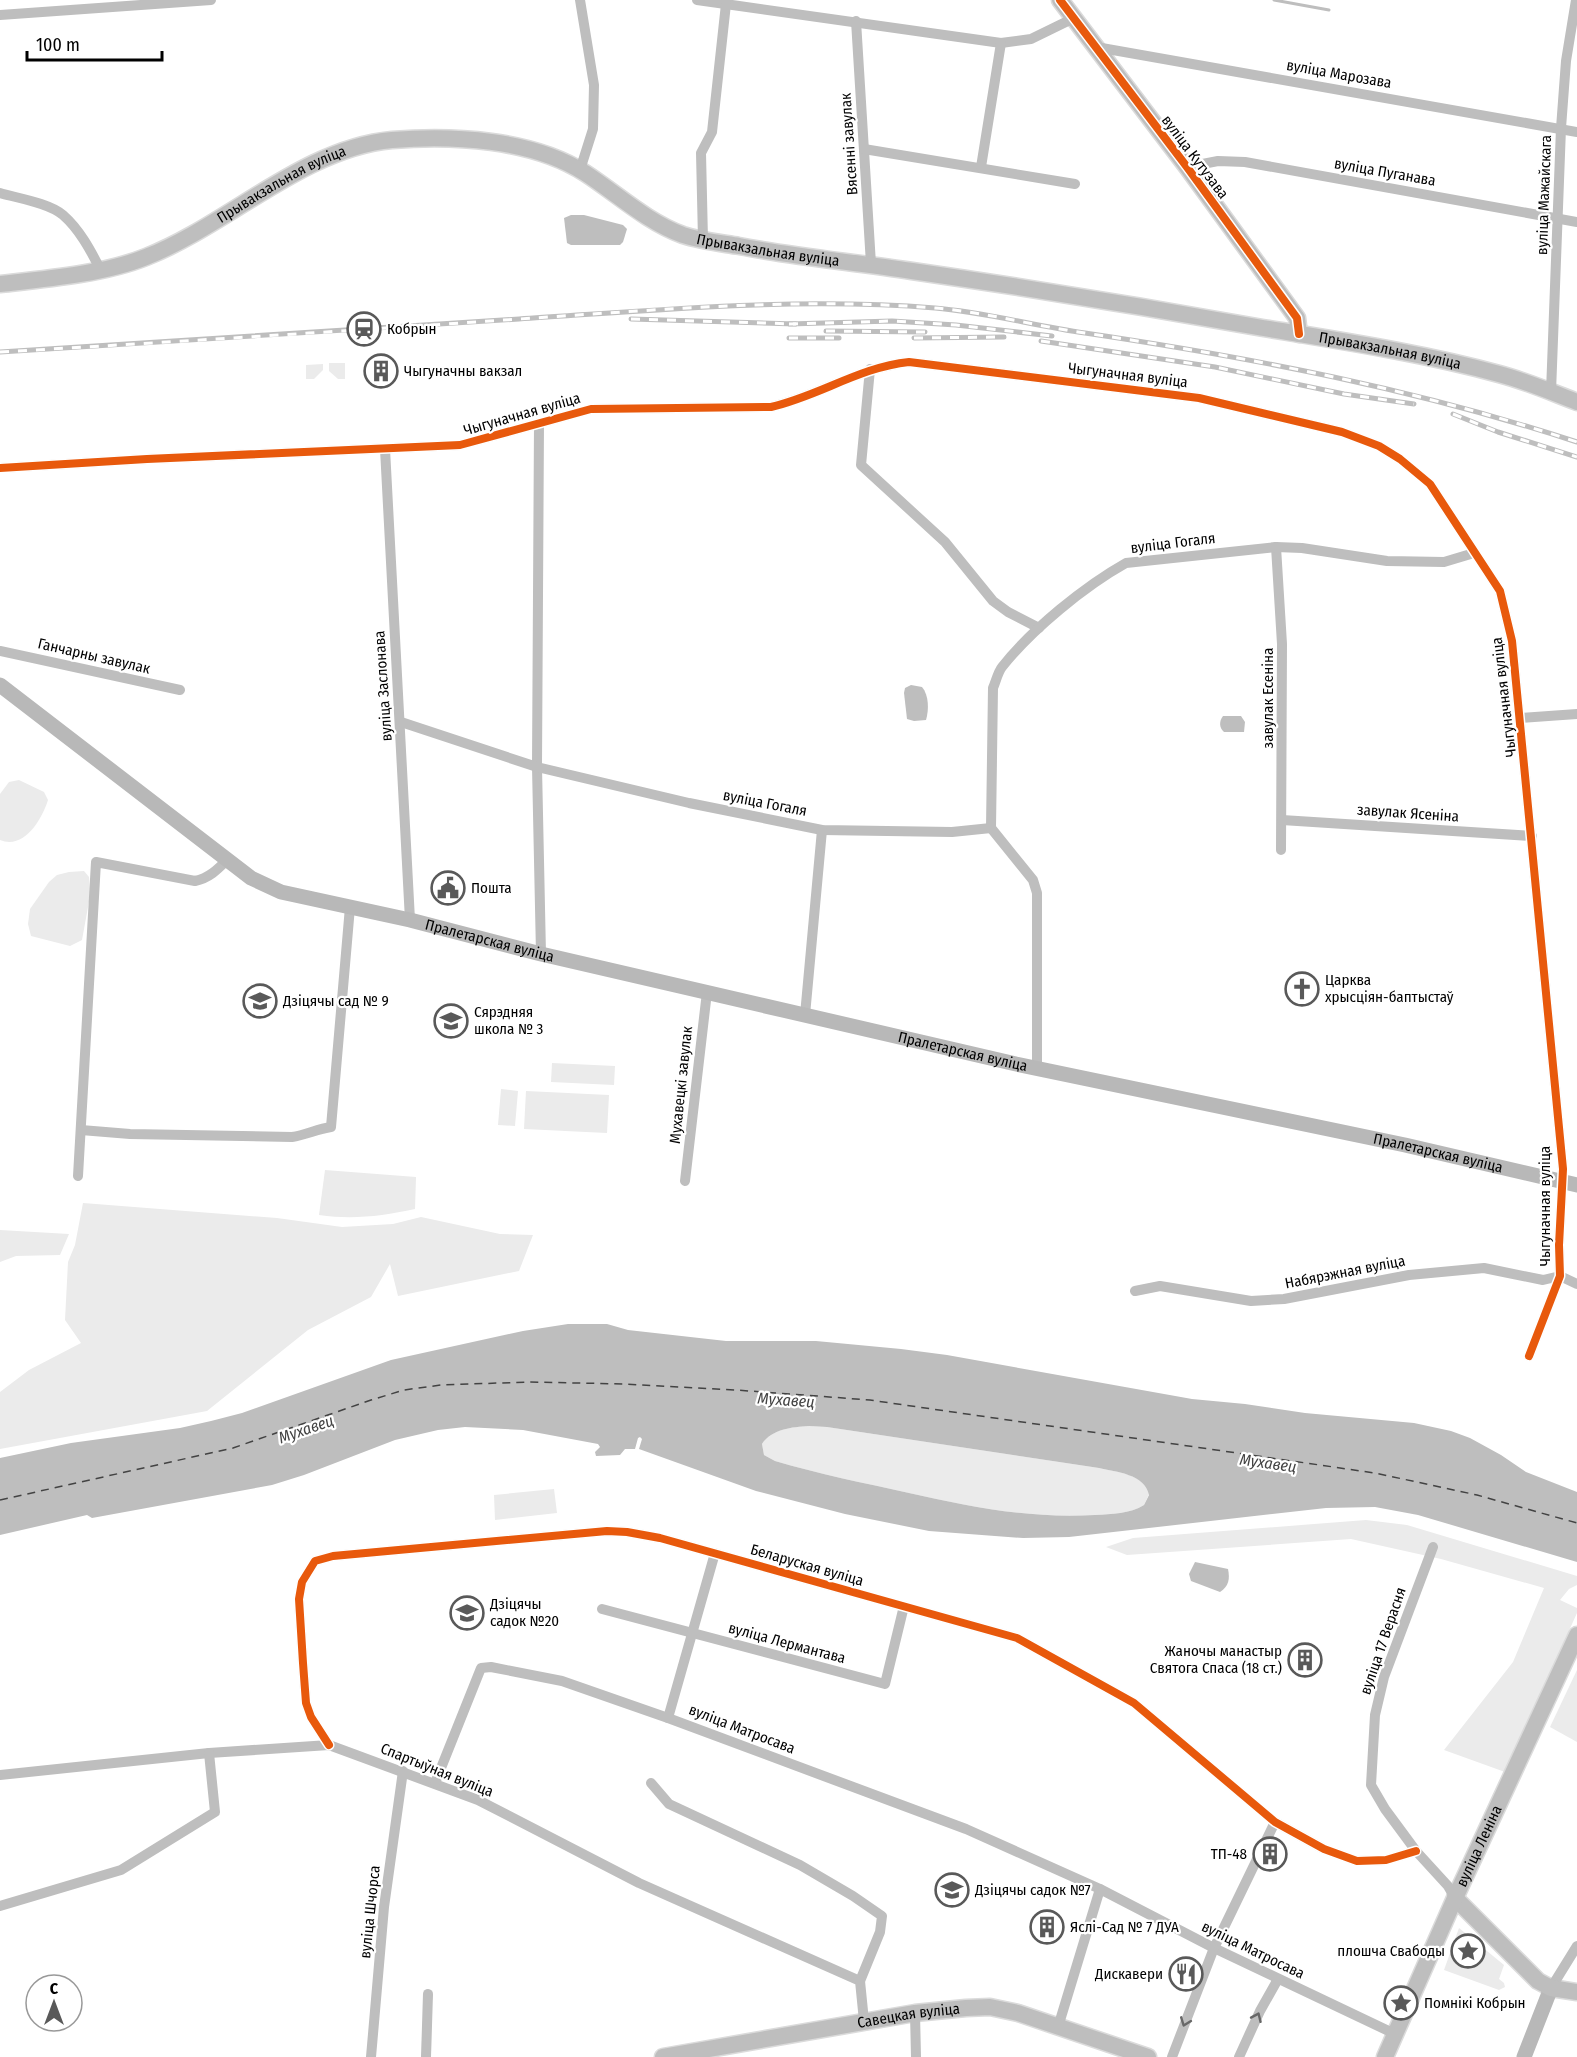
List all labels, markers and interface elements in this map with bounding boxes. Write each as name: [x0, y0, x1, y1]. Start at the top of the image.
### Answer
scale bar: [27, 24, 162, 62]
text: 100 m: [36, 34, 80, 56]
street label: вуліца Марозава: [1285, 56, 1393, 92]
street label: Вясенні завулак: [836, 92, 862, 196]
street label: вуліца Кутузава: [1158, 112, 1232, 202]
street label: вуліца Мажайскага: [1533, 135, 1555, 255]
street label: Прывакзальная вуліца: [214, 142, 348, 227]
street label: вуліца Пуганава: [1333, 154, 1437, 190]
street label: Прывакзальная вуліца: [695, 230, 840, 270]
station icon: Кобрын: [346, 311, 382, 347]
place label: Кобрын: [387, 320, 436, 338]
street label: Прывакзальная вуліца: [1317, 328, 1463, 373]
building icon: Чыгуначны вакзал: [363, 353, 399, 389]
street label: Чыгуначная вуліца: [1067, 359, 1189, 391]
place label: Чыгуначны вакзал: [404, 362, 522, 380]
street label: Чыгуначная вуліца: [462, 389, 582, 439]
street label: вуліца Гогаля: [1130, 529, 1216, 557]
street label: вуліца Заслонава: [370, 630, 396, 742]
street label: Ганчарны завулак: [36, 634, 152, 678]
street label: Чыгуначная вуліца: [1488, 636, 1520, 758]
street label: завулак Есеніна: [1259, 648, 1277, 748]
street label: вуліца Гогаля: [721, 786, 809, 820]
street label: завулак Ясеніна: [1356, 800, 1460, 826]
public building icon: Пошта: [430, 870, 466, 906]
place label: Пошта: [471, 879, 512, 897]
street label: Пралетарская вуліца: [423, 915, 556, 966]
church icon: Царква хрысціян-баптыстаў: [1284, 971, 1320, 1007]
place label: Царква хрысціян-баптыстаў: [1325, 971, 1454, 1006]
school or university icon: Дзіцячы сад № 9: [242, 983, 278, 1019]
place label: Дзіцячы сад № 9: [282, 992, 389, 1010]
school or university icon: Сярэдняя школа № 3: [433, 1003, 469, 1039]
place label: Сярэдняя школа № 3: [474, 1003, 544, 1038]
street label: Мухавецкі завулак: [666, 1025, 696, 1145]
street label: Пралетарская вуліца: [896, 1028, 1029, 1075]
street label: Пралетарская вуліца: [1372, 1130, 1505, 1176]
street label: Чыгуначная вуліца: [1536, 1146, 1554, 1266]
street label: Набярэжная вуліца: [1283, 1252, 1407, 1292]
water label: Мухавец: [757, 1389, 815, 1411]
water label: Мухавец: [276, 1411, 336, 1447]
water label: Мухавец: [1238, 1450, 1298, 1476]
street label: Беларуская вуліца: [748, 1540, 866, 1590]
street label: вуліца 17 Верасня: [1356, 1585, 1410, 1697]
school or university icon: Дзіцячы садок №20: [449, 1595, 485, 1631]
place label: Дзіцячы садок №20: [489, 1595, 559, 1630]
street label: вуліца Лермантава: [726, 1619, 848, 1667]
place label: Жаночы манастыр Святога Спаса (18 ст.): [1150, 1642, 1282, 1677]
building icon: Жаночы манастыр Святога Спаса (18 ст.): [1287, 1642, 1323, 1678]
street label: вуліца Матросава: [686, 1700, 798, 1758]
street label: Спартыўная вуліца: [378, 1739, 496, 1801]
street label: вуліца Леніна: [1453, 1803, 1506, 1890]
building icon: ТП-48: [1252, 1836, 1288, 1872]
place label: ТП-48: [1211, 1845, 1247, 1863]
street label: вуліца Шчорса: [356, 1865, 384, 1959]
school or university icon: Дзіцячы садок №7: [934, 1872, 970, 1908]
place label: Дзіцячы садок №7: [974, 1881, 1091, 1899]
building icon: Яслі-Сад № 7 ДУА: [1029, 1909, 1065, 1945]
street label: вуліца Матросава: [1199, 1917, 1307, 1983]
place label: Яслі-Сад № 7 ДУА: [1070, 1918, 1179, 1936]
place icon: плошча Свабоды: [1450, 1933, 1486, 1969]
place label: плошча Свабоды: [1337, 1942, 1445, 1960]
restaurant icon: Дискавери: [1168, 1956, 1204, 1992]
place label: Дискавери: [1094, 1965, 1163, 1983]
north arrow: [24, 1973, 84, 2033]
text: С: [50, 1979, 59, 1998]
place icon: Помнікі Кобрын: [1383, 1985, 1419, 2021]
place label: Помнікі Кобрын: [1424, 1994, 1526, 2012]
street label: Савецкая вуліца: [856, 2000, 961, 2032]
one-way arrow: [1250, 2013, 1262, 2024]
one-way arrow: [1180, 2016, 1192, 2027]

